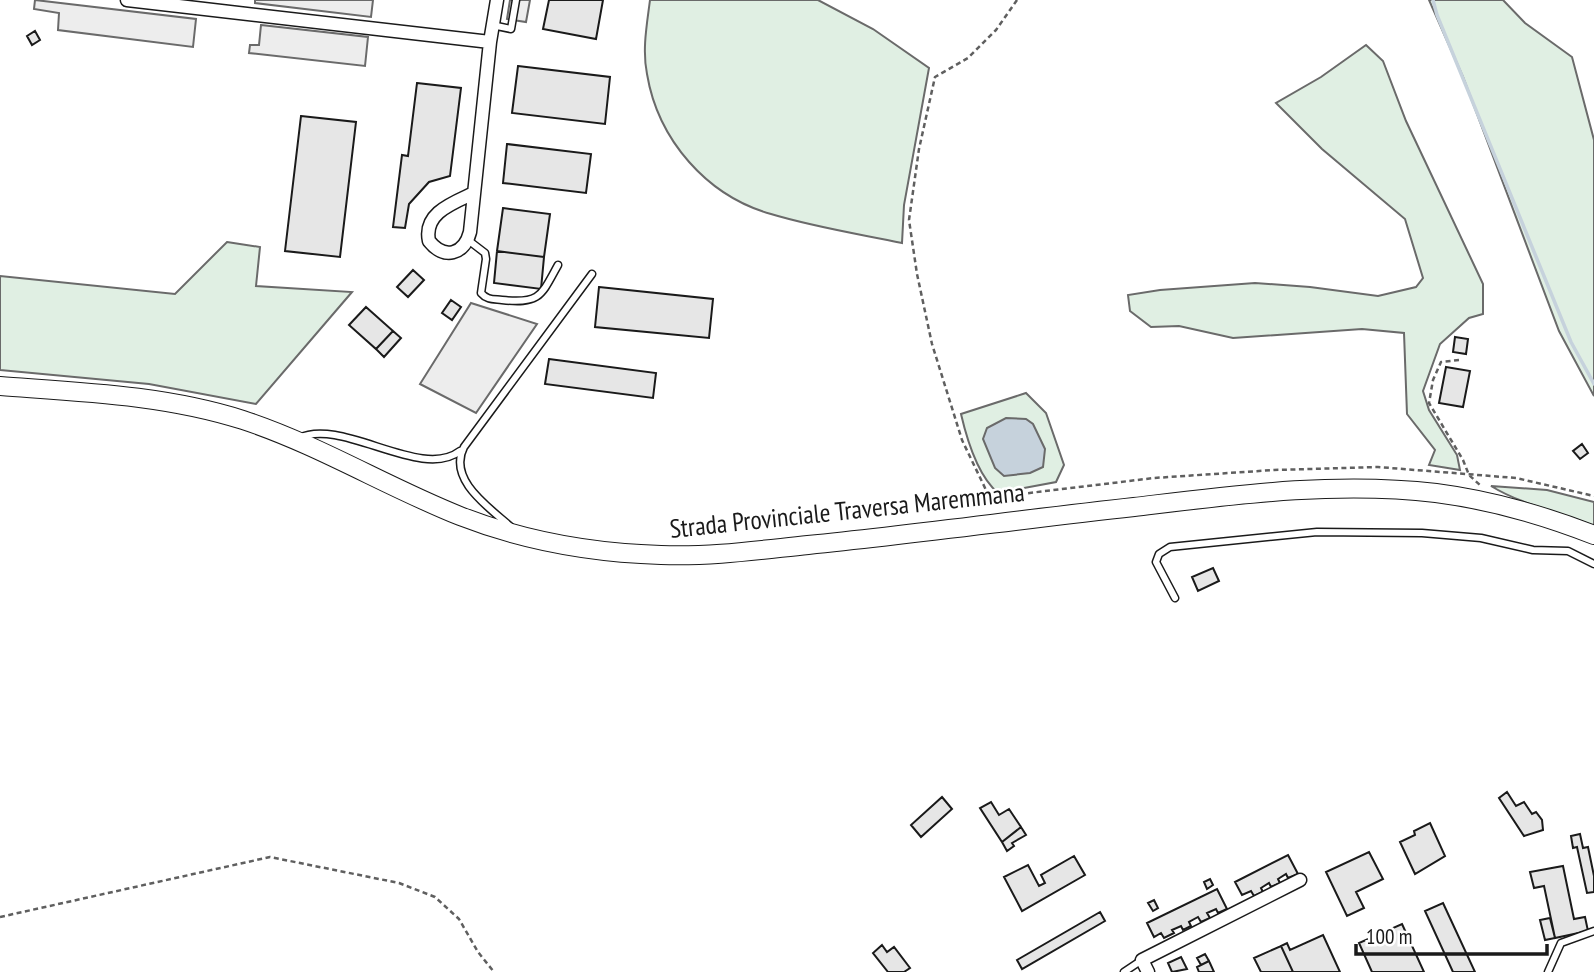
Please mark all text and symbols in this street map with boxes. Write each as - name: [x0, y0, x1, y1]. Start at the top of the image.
- street label: Strada Provinciale Traversa Maremmana: [668, 475, 1026, 545]
- scale bar: [1356, 912, 1547, 956]
- text: 100 m: [1366, 923, 1412, 950]

